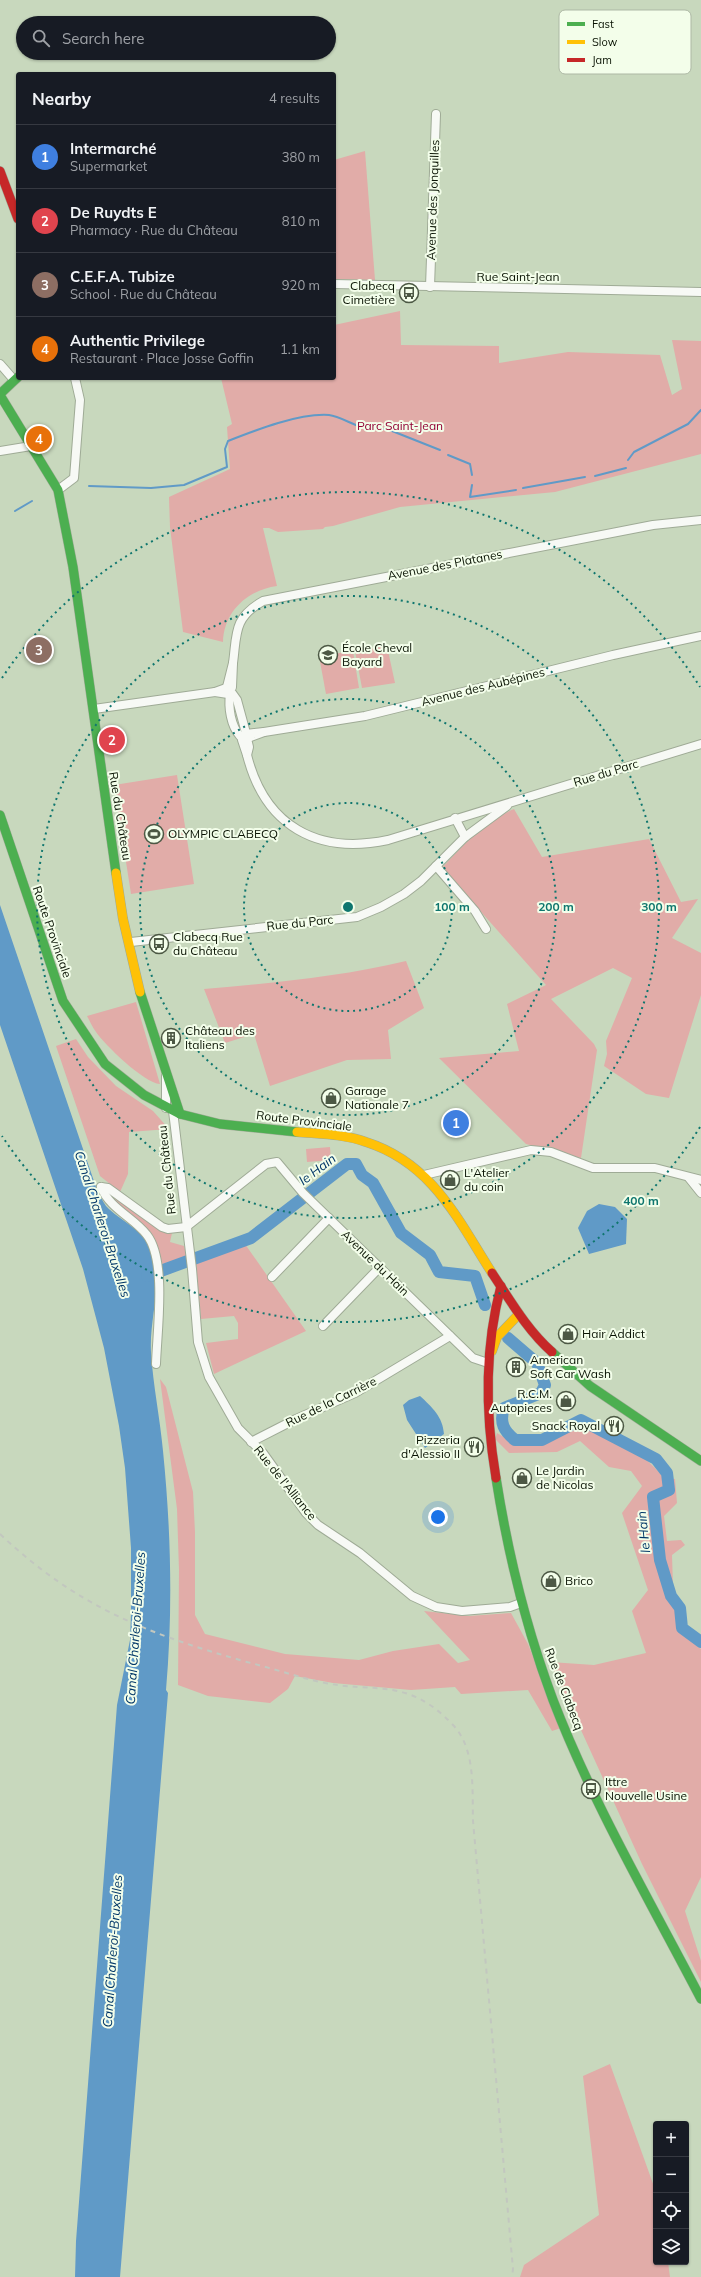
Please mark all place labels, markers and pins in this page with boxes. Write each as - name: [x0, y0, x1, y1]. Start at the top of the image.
- place label: Clabecq Cimetière: [342, 278, 395, 307]
- bus stop icon: Clabecq Cimetière: [398, 282, 420, 304]
- pin: 4: [26, 424, 52, 454]
- pin: 3: [26, 635, 52, 665]
- place label: École Cheval Bayard: [342, 640, 412, 669]
- school or university icon: École Cheval Bayard: [317, 644, 339, 666]
- pin: 2: [99, 725, 125, 755]
- sports icon: OLYMPIC CLABECQ: [143, 823, 165, 845]
- place label: OLYMPIC CLABECQ: [168, 826, 278, 841]
- centre of rings: [341, 900, 355, 914]
- place label: Clabecq Rue du Château: [173, 929, 243, 958]
- bus stop icon: Clabecq Rue du Château: [148, 933, 170, 955]
- place label: Château des Italiens: [185, 1023, 255, 1052]
- building icon: Château des Italiens: [160, 1027, 182, 1049]
- place label: Garage Nationale 7: [345, 1083, 409, 1112]
- shop icon: Garage Nationale 7: [320, 1087, 342, 1109]
- pin: 1: [443, 1108, 469, 1138]
- place label: L'Atelier du coin: [464, 1165, 510, 1194]
- shop icon: L'Atelier du coin: [439, 1169, 461, 1191]
- shop icon: Hair Addict: [557, 1323, 579, 1345]
- place label: Hair Addict: [582, 1326, 645, 1341]
- place label: American Soft Car Wash: [530, 1352, 611, 1381]
- building icon: American Soft Car Wash: [505, 1356, 527, 1378]
- place label: R.C.M. Autopieces: [490, 1386, 552, 1415]
- shop icon: R.C.M. Autopieces: [555, 1390, 577, 1412]
- restaurant icon: Snack Royal: [603, 1415, 625, 1437]
- place label: Snack Royal: [532, 1418, 600, 1433]
- place label: Pizzeria d'Alessio II: [401, 1432, 460, 1461]
- restaurant icon: Pizzeria d'Alessio II: [463, 1436, 485, 1458]
- place label: Le Jardin de Nicolas: [536, 1463, 593, 1492]
- shop icon: Le Jardin de Nicolas: [511, 1467, 533, 1489]
- shop icon: Brico: [540, 1570, 562, 1592]
- place label: Brico: [565, 1573, 593, 1588]
- place label: Ittre Nouvelle Usine: [605, 1774, 687, 1803]
- bus stop icon: Ittre Nouvelle Usine: [580, 1778, 602, 1800]

